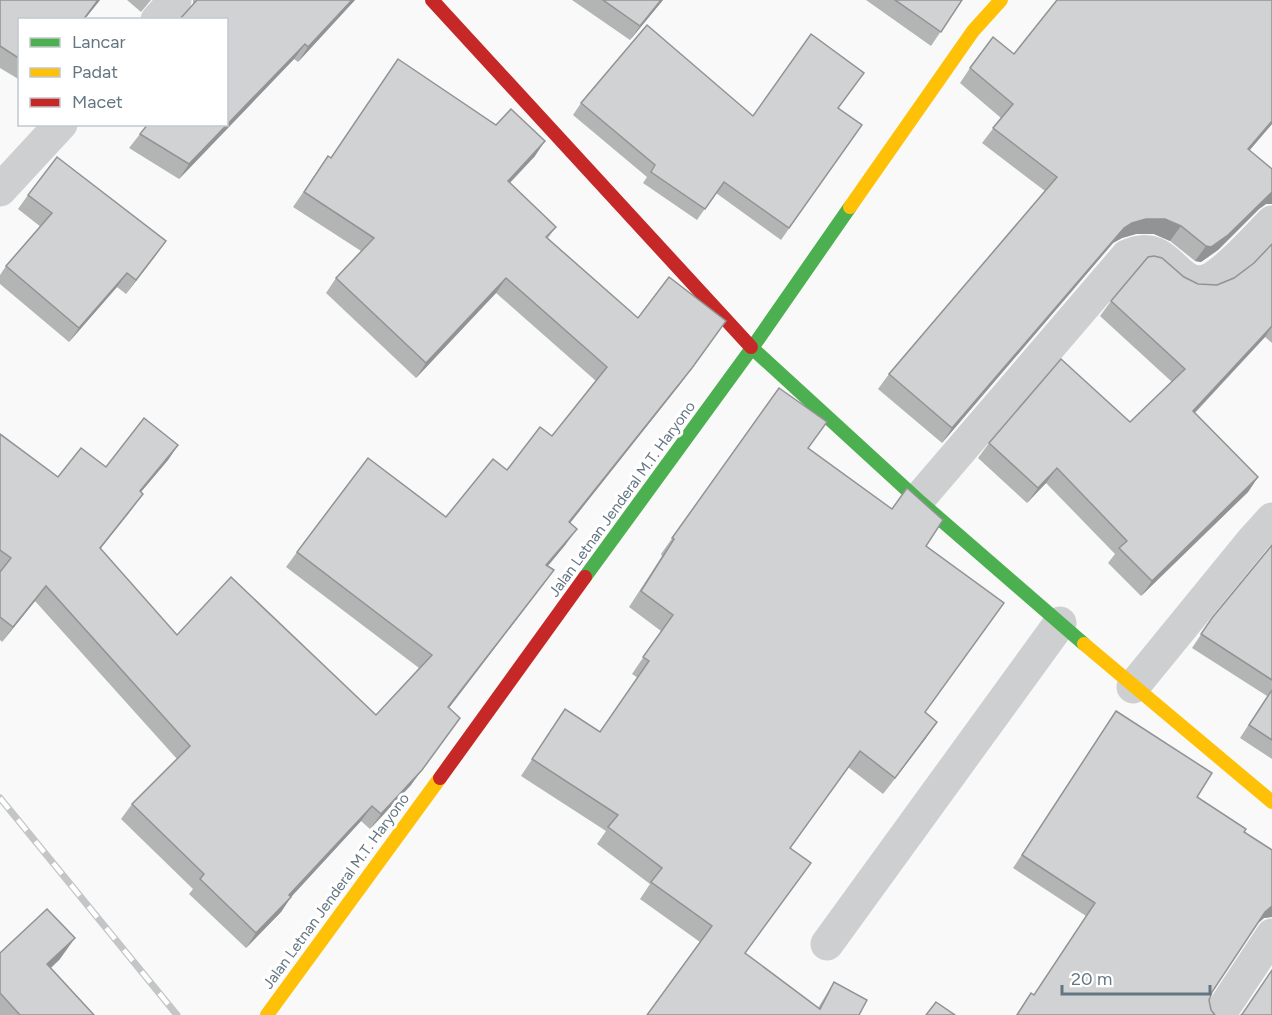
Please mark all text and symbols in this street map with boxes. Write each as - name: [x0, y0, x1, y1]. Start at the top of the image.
- legend: [18, 18, 228, 126]
- text: Lancar: [72, 31, 126, 53]
- text: Padat: [72, 61, 118, 83]
- text: Macet: [72, 91, 123, 113]
- street label: Jalan Letnan Jenderal M.T. Haryono: [545, 397, 699, 600]
- street label: Jalan Letnan Jenderal M.T. Haryono: [259, 789, 413, 992]
- scale bar: [1062, 958, 1210, 996]
- text: 20 m: [1071, 968, 1112, 990]

